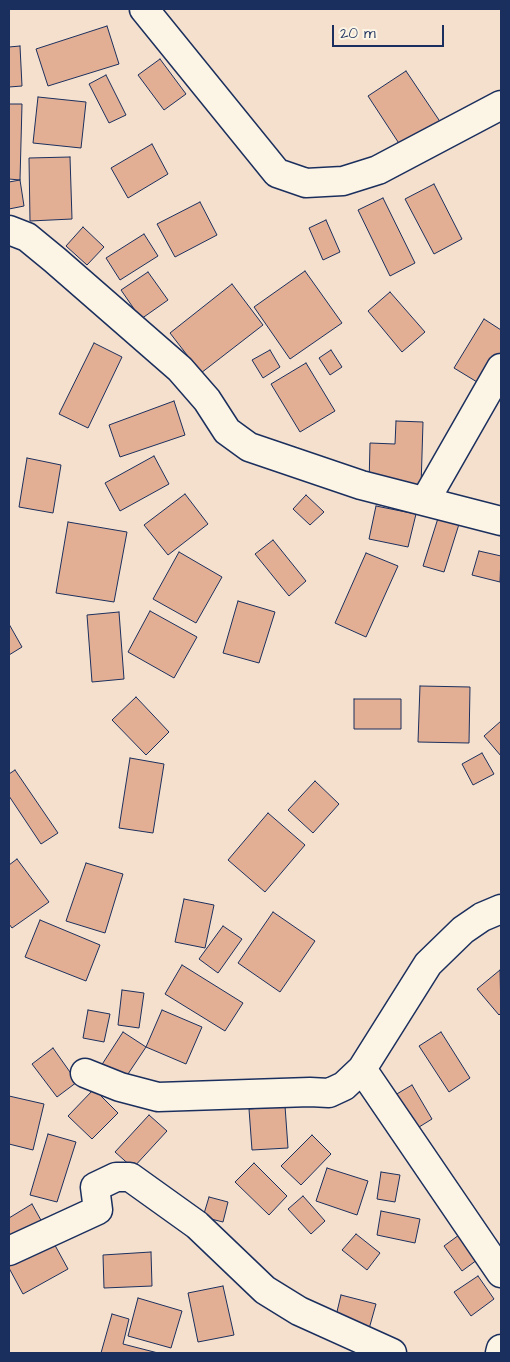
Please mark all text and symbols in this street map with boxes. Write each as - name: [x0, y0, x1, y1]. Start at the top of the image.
- scale bar: [335, 15, 448, 47]
- text: 20 m: [340, 23, 376, 44]

